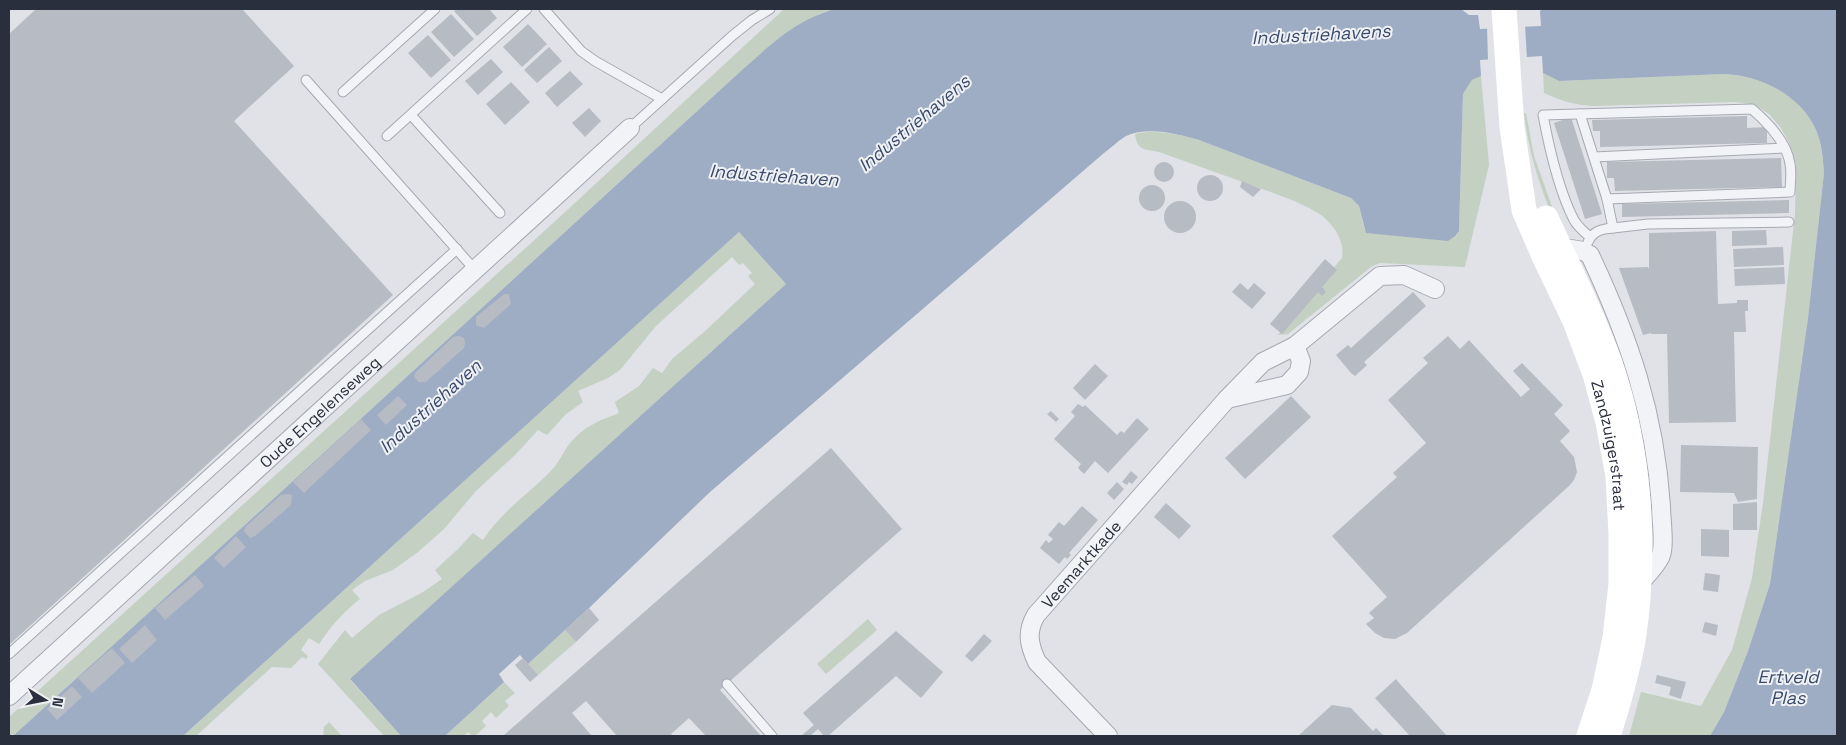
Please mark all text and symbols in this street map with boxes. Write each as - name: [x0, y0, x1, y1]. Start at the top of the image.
- water label: Industriehavens: [1251, 19, 1391, 49]
- water label: Industriehavens: [853, 69, 975, 176]
- water label: Industriehaven: [709, 159, 840, 191]
- street label: Oude Engelenseweg: [255, 351, 384, 472]
- water label: Industriehaven: [374, 354, 486, 458]
- street label: Zandzuigerstraat: [1587, 378, 1630, 511]
- street label: Veemarktkade: [1037, 516, 1126, 612]
- water label: Ertveld Plas: [1757, 665, 1821, 709]
- north arrow: [20, 675, 70, 725]
- text: N: [48, 696, 67, 708]

